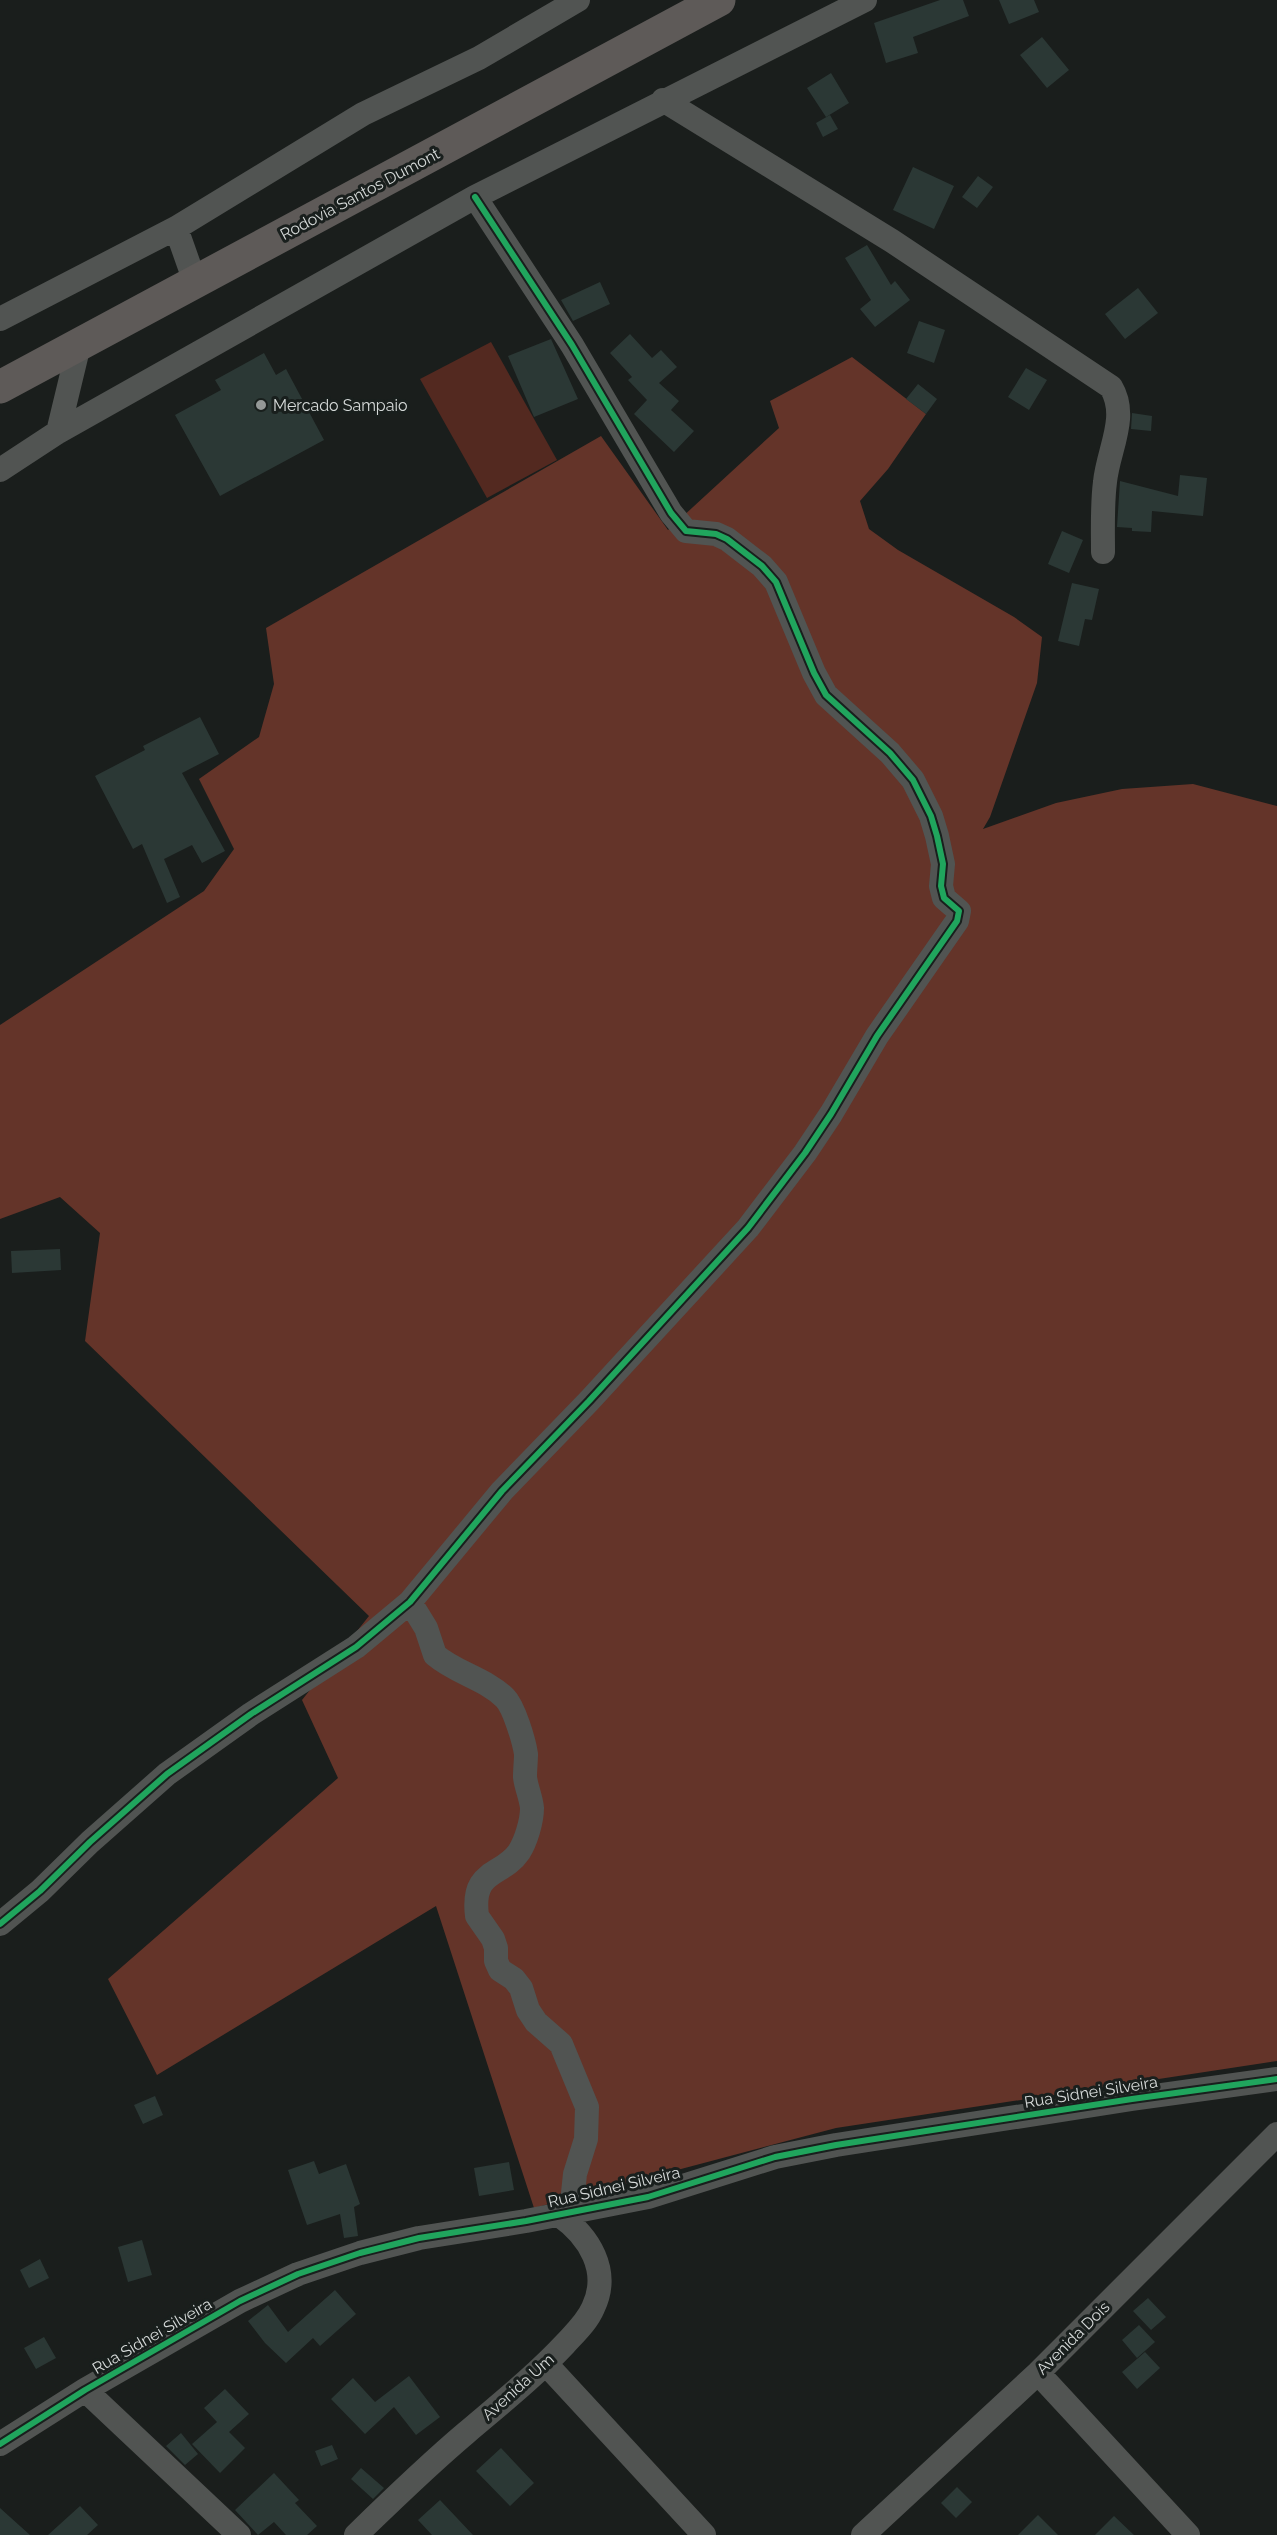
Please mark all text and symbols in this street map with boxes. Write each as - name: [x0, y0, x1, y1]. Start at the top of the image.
- street label: Rodovia Santos Dumont: [277, 144, 443, 244]
- place label: Mercado Sampaio: [273, 396, 407, 415]
- marker: Mercado Sampaio: [254, 398, 268, 412]
- street label: Rua Sidnei Silveira: [1023, 2072, 1159, 2112]
- street label: Rua Sidnei Silveira: [546, 2163, 682, 2211]
- street label: Rua Sidnei Silveira: [89, 2294, 215, 2378]
- street label: Avenida Dois: [1032, 2297, 1114, 2379]
- street label: Avenida Um: [478, 2350, 558, 2424]

